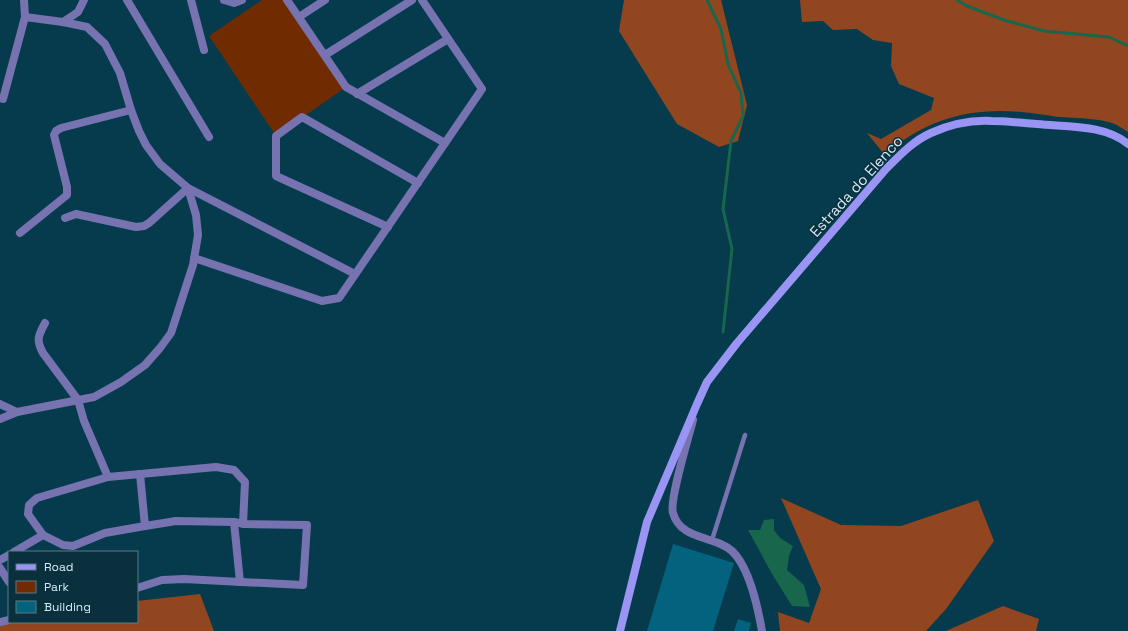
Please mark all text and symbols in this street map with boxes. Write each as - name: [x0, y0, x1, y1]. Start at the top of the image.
- street label: Estrada do Elenco: [805, 131, 907, 241]
- legend: [8, 551, 138, 623]
- text: Road: [44, 559, 73, 575]
- text: Park: [44, 579, 69, 595]
- text: Building: [44, 599, 91, 615]

